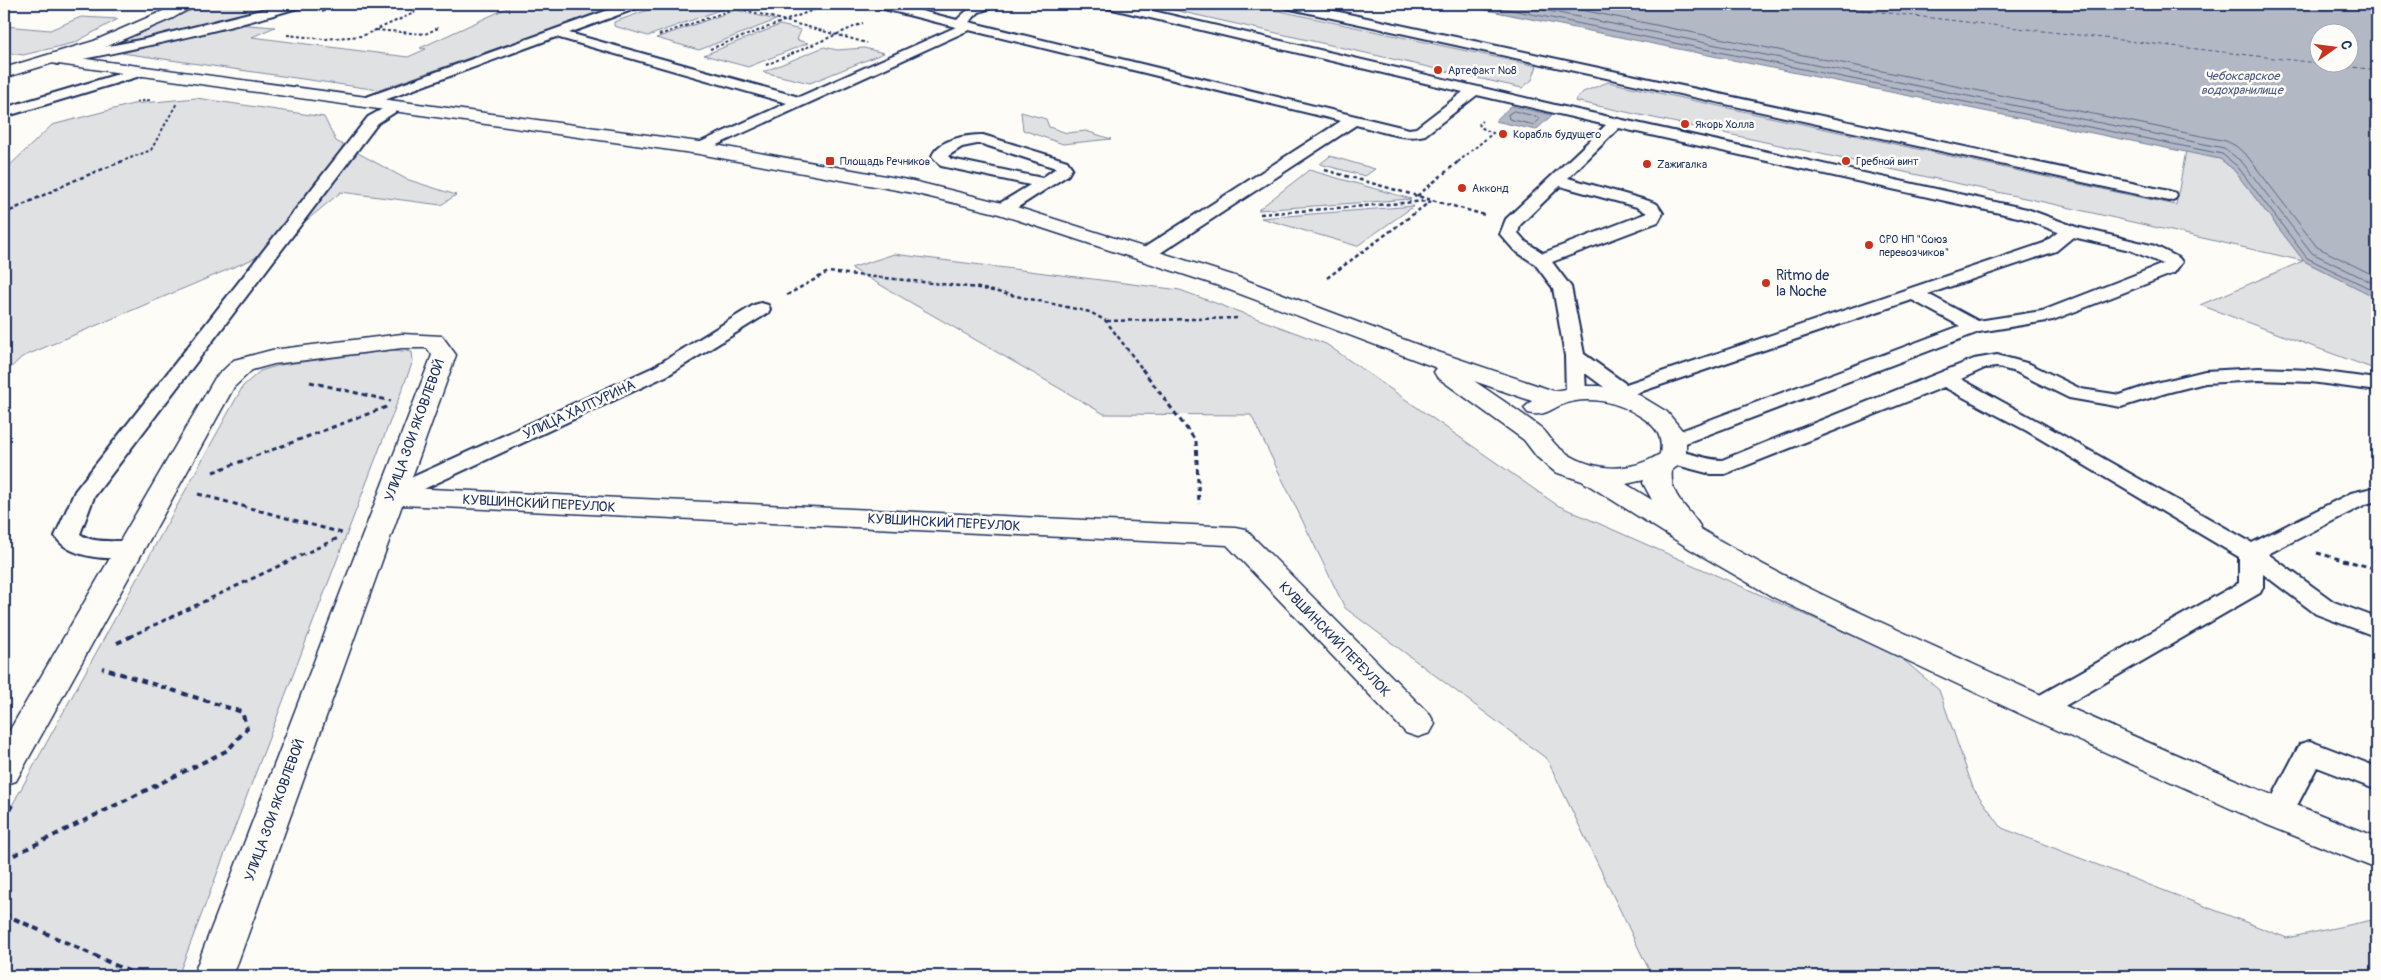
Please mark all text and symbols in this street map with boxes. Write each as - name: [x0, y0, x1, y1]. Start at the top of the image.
- north arrow: [2308, 22, 2358, 72]
- text: С: [2337, 39, 2356, 52]
- marker: Артефакт №8: [1432, 64, 1444, 76]
- place label: Артефакт №8: [1448, 64, 1517, 77]
- water label: Чебоксарское водохранилище: [2201, 69, 2284, 98]
- marker: Якорь Холла: [1679, 118, 1691, 130]
- place label: Якорь Холла: [1695, 118, 1754, 131]
- marker: Корабль будущего: [1497, 128, 1509, 140]
- place label: Корабль будущего: [1513, 128, 1601, 141]
- marker: Площадь Речников: [824, 155, 836, 167]
- place label: Площадь Речников: [840, 155, 930, 168]
- marker: Гребной винт: [1840, 155, 1852, 167]
- place label: Гребной винт: [1856, 155, 1919, 168]
- marker: Zажигалка: [1641, 158, 1653, 170]
- place label: Zажигалка: [1657, 158, 1707, 171]
- marker: Акконд: [1456, 182, 1468, 194]
- place label: Акконд: [1472, 182, 1509, 195]
- place label: СРО НП "Союз перевозчиков": [1879, 233, 1949, 259]
- marker: СРО НП "Союз перевозчиков": [1863, 239, 1875, 251]
- place label: Ritmo de la Noche: [1776, 267, 1829, 300]
- marker: Ritmo de la Noche: [1760, 277, 1772, 289]
- street label: УЛИЦА ЗОИ ЯКОВЛЕВОЙ: [381, 357, 448, 503]
- street label: УЛИЦА ХАЛТУРИНА: [520, 376, 638, 443]
- street label: КУВШИНСКИЙ ПЕРЕУЛОК: [462, 491, 616, 516]
- street label: КУВШИНСКИЙ ПЕРЕУЛОК: [867, 510, 1021, 535]
- street label: КУВШИНСКИЙ ПЕРЕУЛОК: [1275, 578, 1394, 700]
- street label: УЛИЦА ЗОИ ЯКОВЛЕВОЙ: [241, 737, 308, 883]

